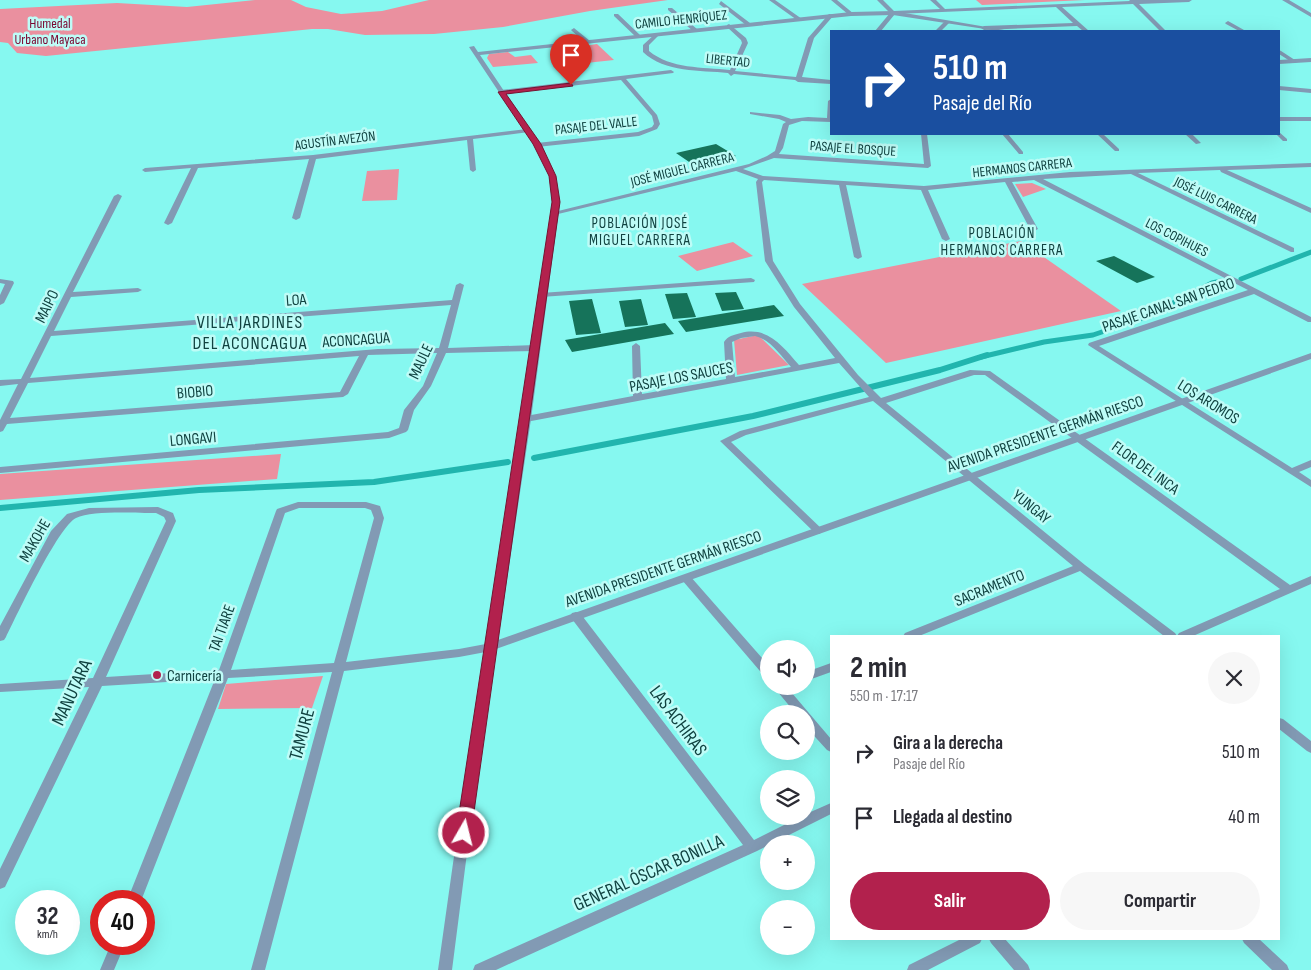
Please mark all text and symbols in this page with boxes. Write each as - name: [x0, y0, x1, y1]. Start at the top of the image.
- street label: CAMILO HENRÍQUEZ: [634, 6, 728, 33]
- park label: Humedal Urbano Mayaca: [14, 15, 86, 48]
- pin: [550, 34, 592, 85]
- icon: arrive: [557, 41, 585, 69]
- text: 510 m: [933, 47, 1007, 90]
- street label: LIBERTAD: [705, 50, 751, 71]
- icon: right: [850, 50, 915, 115]
- text: Pasaje del Río: [933, 90, 1032, 117]
- street label: PASAJE DEL VALLE: [554, 113, 638, 138]
- street label: AGUSTÍN AVEZÓN: [293, 127, 376, 154]
- street label: PASAJE EL BOSQUE: [809, 137, 897, 160]
- street label: JOSÉ MIGUEL CARRERA: [628, 148, 736, 191]
- street label: HERMANOS CARRERA: [972, 154, 1074, 181]
- street label: JOSÉ LUIS CARRERA: [1170, 173, 1261, 228]
- district label: POBLACIÓN JOSÉ MIGUEL CARRERA: [589, 214, 691, 250]
- street label: LOS COPIHUES: [1143, 214, 1211, 260]
- district label: POBLACIÓN HERMANOS CARRERA: [941, 224, 1063, 260]
- street label: PASAJE CANAL SAN PEDRO: [1100, 274, 1237, 337]
- street label: MAIPO: [31, 287, 63, 326]
- street label: LOA: [285, 290, 307, 311]
- district label: VILLA JARDINES DEL ACONCAGUA: [193, 312, 307, 354]
- street label: ACONCAGUA: [321, 329, 391, 352]
- street label: MAULE: [405, 341, 438, 382]
- street label: PASAJE LOS SAUCES: [628, 358, 735, 397]
- street label: LOS AROMOS: [1174, 376, 1243, 429]
- street label: BIOBIO: [176, 381, 214, 404]
- street label: AVENIDA PRESIDENTE GERMÁN RIESCO: [944, 392, 1146, 477]
- street label: LONGAVI: [169, 428, 217, 451]
- street label: FLOR DEL INCA: [1108, 437, 1183, 499]
- street label: YUNGAY: [1008, 486, 1054, 528]
- street label: MAKOHE: [16, 516, 55, 565]
- street label: AVENIDA PRESIDENTE GERMÁN RIESCO: [562, 527, 764, 612]
- street label: SACRAMENTO: [952, 566, 1027, 611]
- street label: TAI TIARE: [205, 602, 240, 655]
- map controls: [760, 640, 815, 955]
- button: sound: [760, 640, 815, 695]
- text: 2 min: [850, 650, 907, 686]
- button: close: [1208, 652, 1260, 704]
- street label: MANUTARA: [47, 655, 98, 729]
- place label: Carnicería: [167, 667, 222, 686]
- marker: Carnicería: [151, 669, 163, 681]
- street label: LAS ACHIRAS: [644, 681, 712, 761]
- text: 550 m · 17:17: [850, 687, 918, 706]
- button: search: [760, 705, 815, 760]
- street label: TAMURE: [285, 706, 320, 763]
- text: Gira a la derecha: [893, 732, 1003, 755]
- icon: right: [850, 739, 878, 767]
- text: 510 m: [1222, 741, 1260, 764]
- text: Pasaje del Río: [893, 755, 965, 774]
- button: layers: [760, 770, 815, 825]
- icon: arrive: [850, 804, 878, 832]
- position arrow: [437, 806, 489, 858]
- text: Llegada al destino: [893, 806, 1012, 829]
- text: 40 m: [1228, 806, 1260, 829]
- street label: GENERAL ÓSCAR BONILLA: [570, 830, 728, 917]
- button: +: [760, 835, 815, 890]
- button: Salir: [850, 872, 1050, 930]
- button: Compartir: [1060, 872, 1260, 930]
- speed limit sign: 40: [90, 890, 155, 955]
- button: −: [760, 900, 815, 955]
- text: 32: [36, 901, 59, 932]
- text: km/h: [37, 927, 58, 942]

